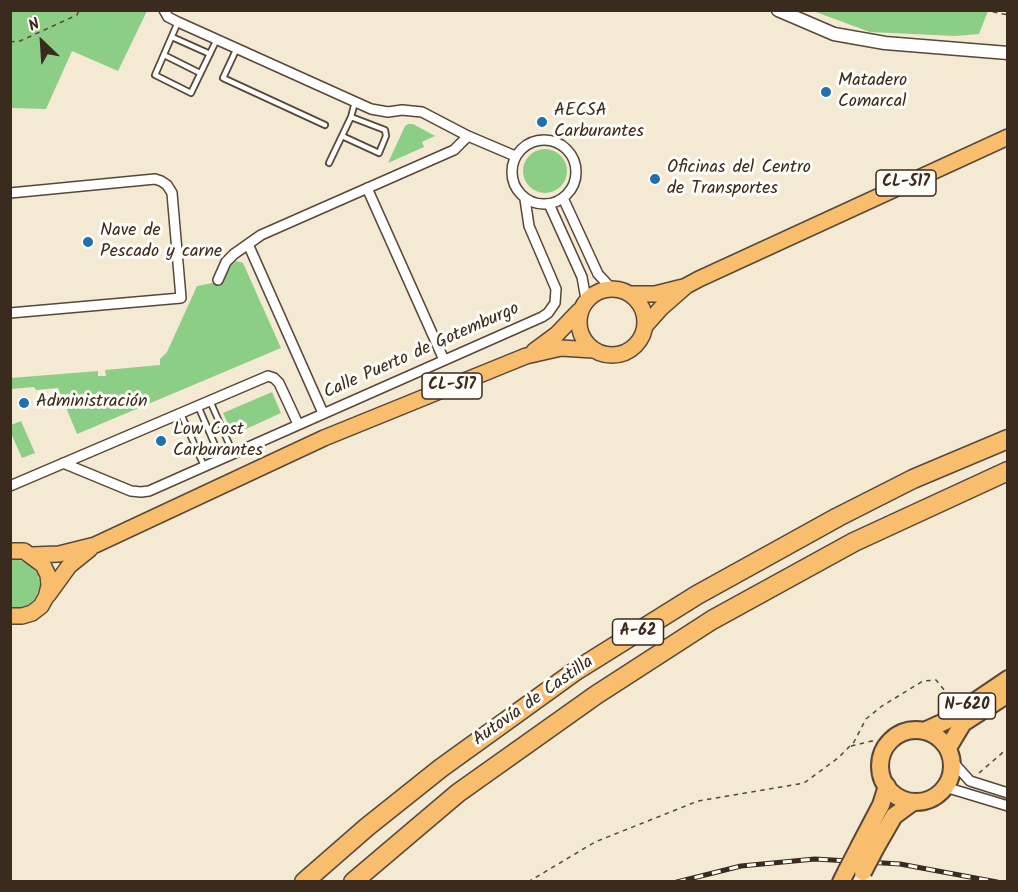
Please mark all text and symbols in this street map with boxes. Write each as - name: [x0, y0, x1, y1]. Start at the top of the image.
- north arrow: [12, 12, 72, 72]
- text: N: [24, 12, 44, 39]
- place label: Matadero Comarcal: [838, 71, 907, 113]
- marker: Matadero Comarcal: [819, 85, 833, 99]
- place label: AECSA Carburantes: [554, 101, 644, 144]
- marker: AECSA Carburantes: [535, 115, 549, 129]
- place label: Oficinas del Centro de Transportes: [667, 158, 811, 201]
- road number: CL-517: [876, 170, 936, 196]
- marker: Oficinas del Centro de Transportes: [648, 172, 662, 186]
- place label: Nave de Pescado y carne: [100, 221, 222, 264]
- marker: Nave de Pescado y carne: [81, 235, 95, 249]
- street label: Calle Puerto de Gotemburgo: [321, 299, 523, 405]
- road number: CL-517: [422, 373, 482, 399]
- place label: Administración: [36, 392, 147, 414]
- marker: Administración: [17, 396, 31, 410]
- place label: Low Cost Carburantes: [173, 420, 263, 462]
- marker: Low Cost Carburantes: [154, 434, 168, 448]
- road number: A-62: [612, 619, 664, 645]
- street label: Autovía de Castilla: [470, 652, 598, 752]
- road number: N-620: [938, 693, 996, 719]

